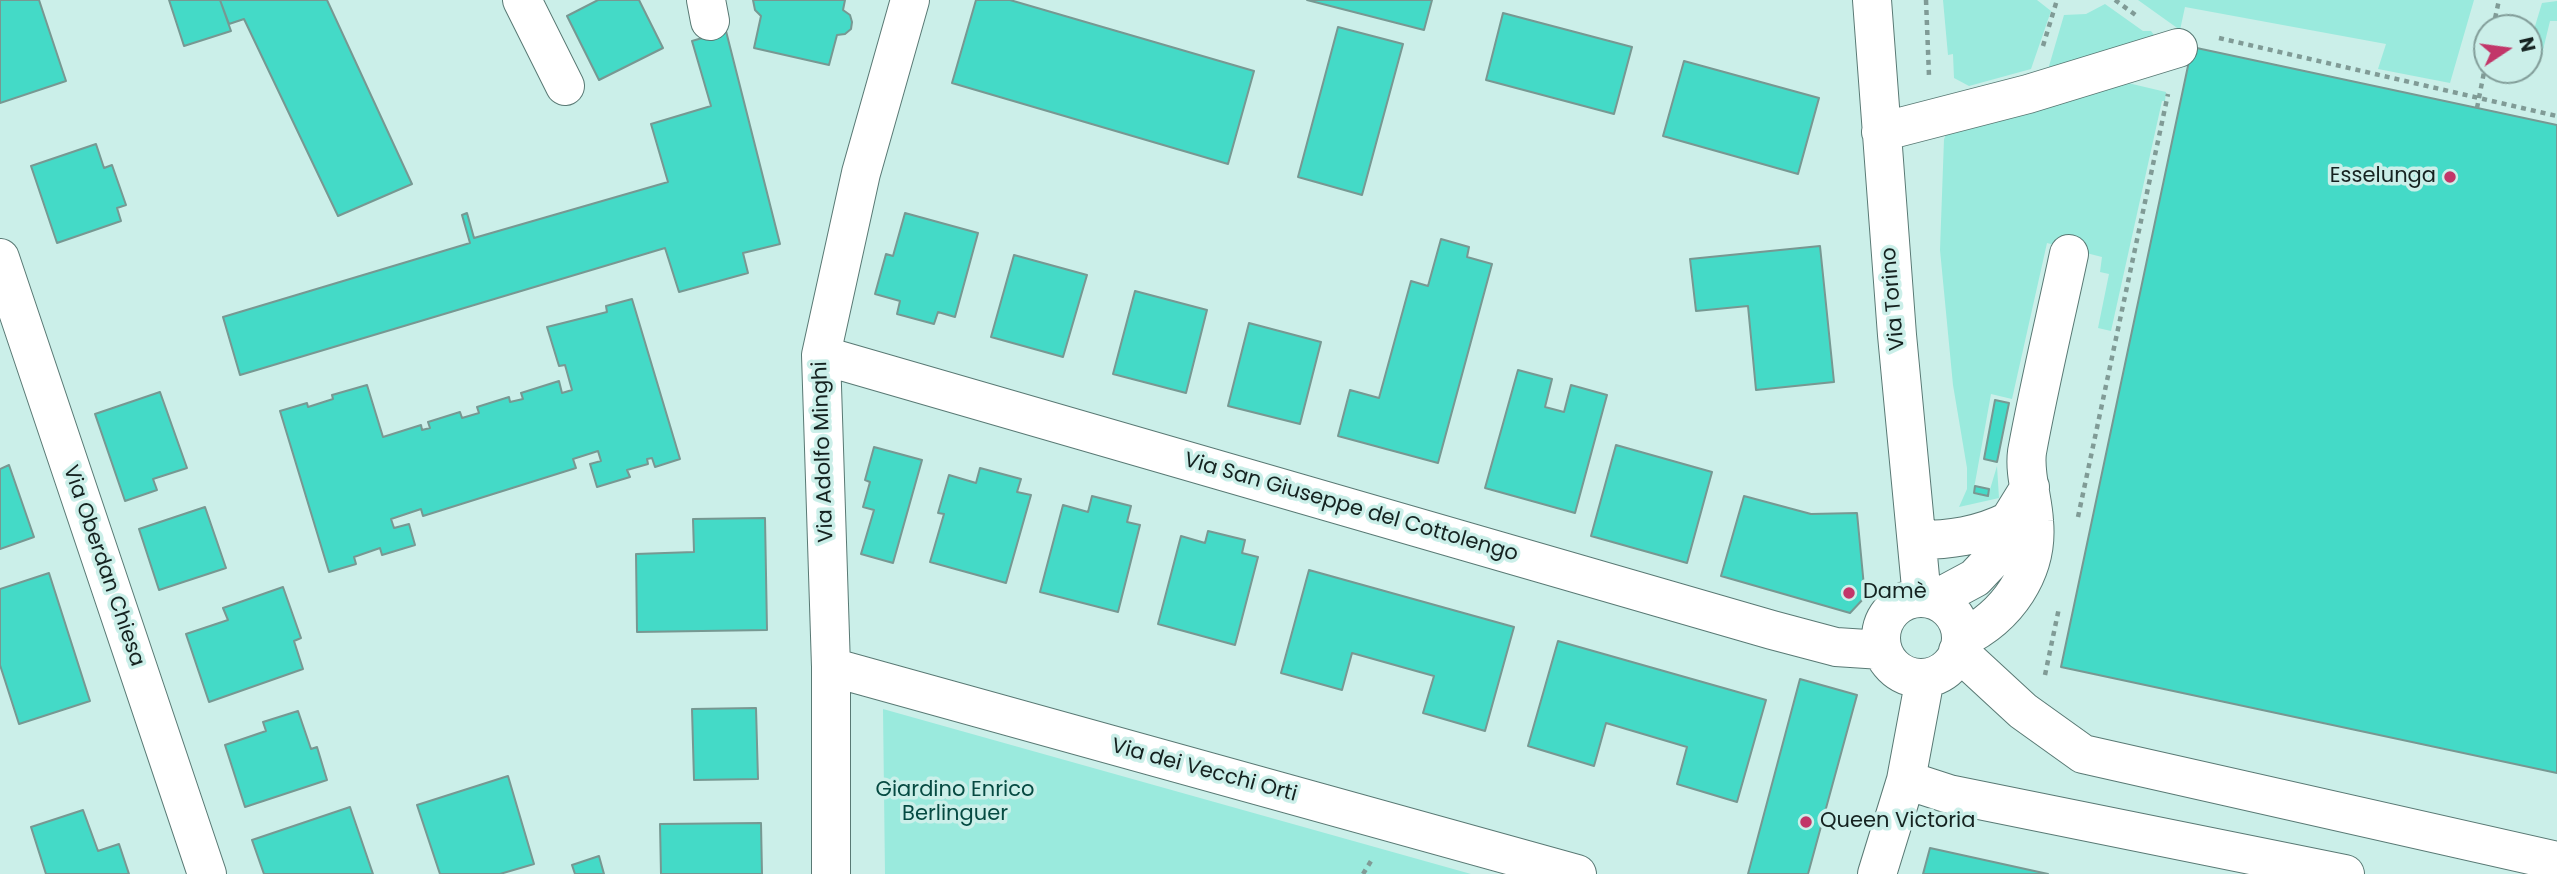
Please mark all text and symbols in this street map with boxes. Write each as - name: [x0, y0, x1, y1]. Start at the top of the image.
- north arrow: [2473, 14, 2543, 84]
- text: N: [2512, 35, 2542, 55]
- place label: Esselunga: [2330, 164, 2436, 190]
- marker: Esselunga: [2442, 169, 2458, 185]
- street label: Via Torino: [1877, 246, 1911, 352]
- street label: Via Adolfo Minghi: [808, 361, 840, 543]
- street label: Via San Giuseppe del Cottolengo: [1181, 448, 1521, 568]
- street label: Via Oberdan Chiesa: [57, 462, 149, 670]
- place label: Damè: [1863, 580, 1927, 606]
- marker: Damè: [1841, 585, 1857, 601]
- street label: Via dei Vecchi Orti: [1108, 734, 1300, 808]
- park label: Giardino Enrico Berlinguer: [876, 778, 1034, 828]
- place label: Queen Victoria: [1820, 809, 1975, 835]
- marker: Queen Victoria: [1798, 814, 1814, 830]

